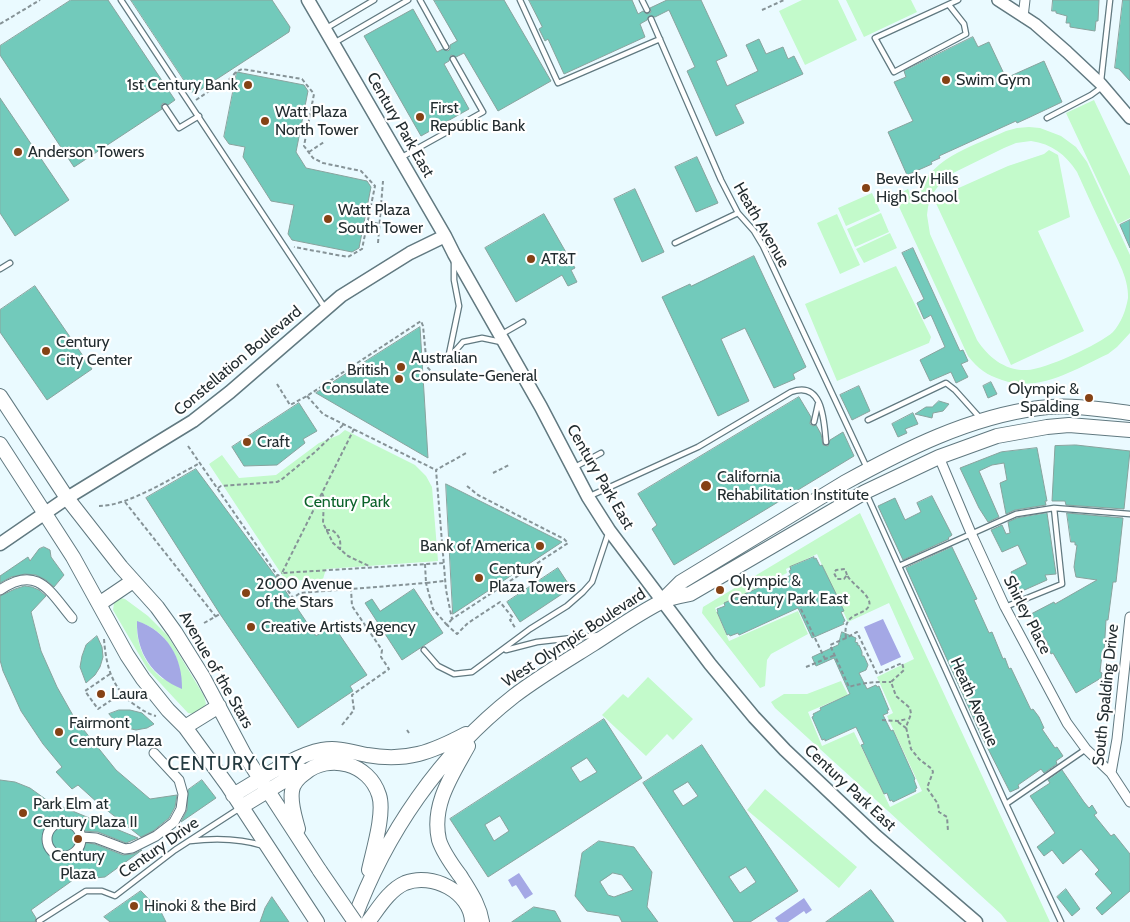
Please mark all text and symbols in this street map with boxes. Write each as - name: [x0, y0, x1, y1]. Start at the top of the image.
- street label: Century Park East: [362, 69, 438, 181]
- place label: Swim Gym: [956, 70, 1030, 90]
- marker: Swim Gym: [940, 74, 952, 86]
- place label: 1st Century Bank: [127, 75, 238, 95]
- marker: 1st Century Bank: [242, 79, 254, 91]
- place label: First Republic Bank: [430, 98, 525, 136]
- place label: Watt Plaza North Tower: [275, 102, 358, 140]
- marker: First Republic Bank: [414, 111, 426, 123]
- marker: Watt Plaza North Tower: [259, 115, 271, 127]
- place label: Anderson Towers: [28, 142, 144, 162]
- marker: Anderson Towers: [12, 146, 24, 158]
- place label: Beverly Hills High School: [876, 169, 959, 207]
- street label: Heath Avenue: [729, 179, 793, 271]
- marker: Beverly Hills High School: [860, 182, 872, 194]
- place label: Watt Plaza South Tower: [338, 200, 423, 238]
- marker: Watt Plaza South Tower: [322, 213, 334, 225]
- place label: AT&T: [541, 249, 576, 269]
- marker: AT&T: [525, 253, 537, 265]
- street label: Constellation Boulevard: [170, 302, 306, 420]
- place label: Century City Center: [56, 332, 132, 370]
- marker: Century City Center: [40, 345, 52, 357]
- place label: Australian Consulate-General: [411, 348, 537, 386]
- place label: British Consulate: [322, 360, 389, 398]
- marker: Australian Consulate-General: [395, 361, 407, 373]
- marker: British Consulate: [393, 373, 405, 385]
- place label: Olympic & Spalding: [1008, 379, 1079, 417]
- marker: Olympic & Spalding: [1083, 392, 1095, 404]
- street label: Century Park East: [562, 421, 638, 533]
- place label: Craft: [257, 432, 290, 452]
- marker: Craft: [241, 436, 253, 448]
- place label: California Rehabilitation Institute: [717, 467, 869, 505]
- marker: California Rehabilitation Institute: [699, 479, 713, 493]
- park label: Century Park: [304, 492, 390, 512]
- place label: Bank of America: [420, 536, 530, 556]
- marker: Bank of America: [534, 540, 546, 552]
- place label: Century Plaza Towers: [489, 559, 576, 597]
- place label: Olympic & Century Park East: [730, 571, 848, 609]
- marker: Century Plaza Towers: [473, 572, 485, 584]
- street label: Shirley Place: [999, 572, 1055, 658]
- place label: 2000 Avenue of the Stars: [256, 574, 352, 612]
- street label: West Olympic Boulevard: [499, 584, 649, 692]
- marker: Olympic & Century Park East: [714, 584, 726, 596]
- marker: 2000 Avenue of the Stars: [240, 587, 252, 599]
- street label: Avenue of the Stars: [175, 608, 257, 732]
- place label: Creative Artists Agency: [261, 617, 416, 637]
- marker: Creative Artists Agency: [245, 621, 257, 633]
- street label: South Spalding Drive: [1089, 623, 1123, 767]
- street label: Heath Avenue: [946, 655, 1002, 749]
- place label: Laura: [111, 684, 148, 704]
- marker: Laura: [95, 688, 107, 700]
- place label: Fairmont Century Plaza: [69, 713, 162, 751]
- marker: Fairmont Century Plaza: [53, 726, 65, 738]
- street label: Century Park East: [800, 741, 900, 835]
- district label: CENTURY CITY: [166, 753, 304, 775]
- place label: Park Elm at Century Plaza II: [33, 794, 138, 832]
- marker: Park Elm at Century Plaza II: [17, 807, 29, 819]
- street label: Century Drive: [115, 813, 203, 883]
- marker: Century Plaza: [72, 833, 84, 845]
- place label: Century Plaza: [51, 846, 105, 884]
- place label: Hinoki & the Bird: [144, 896, 256, 916]
- marker: Hinoki & the Bird: [128, 900, 140, 912]

